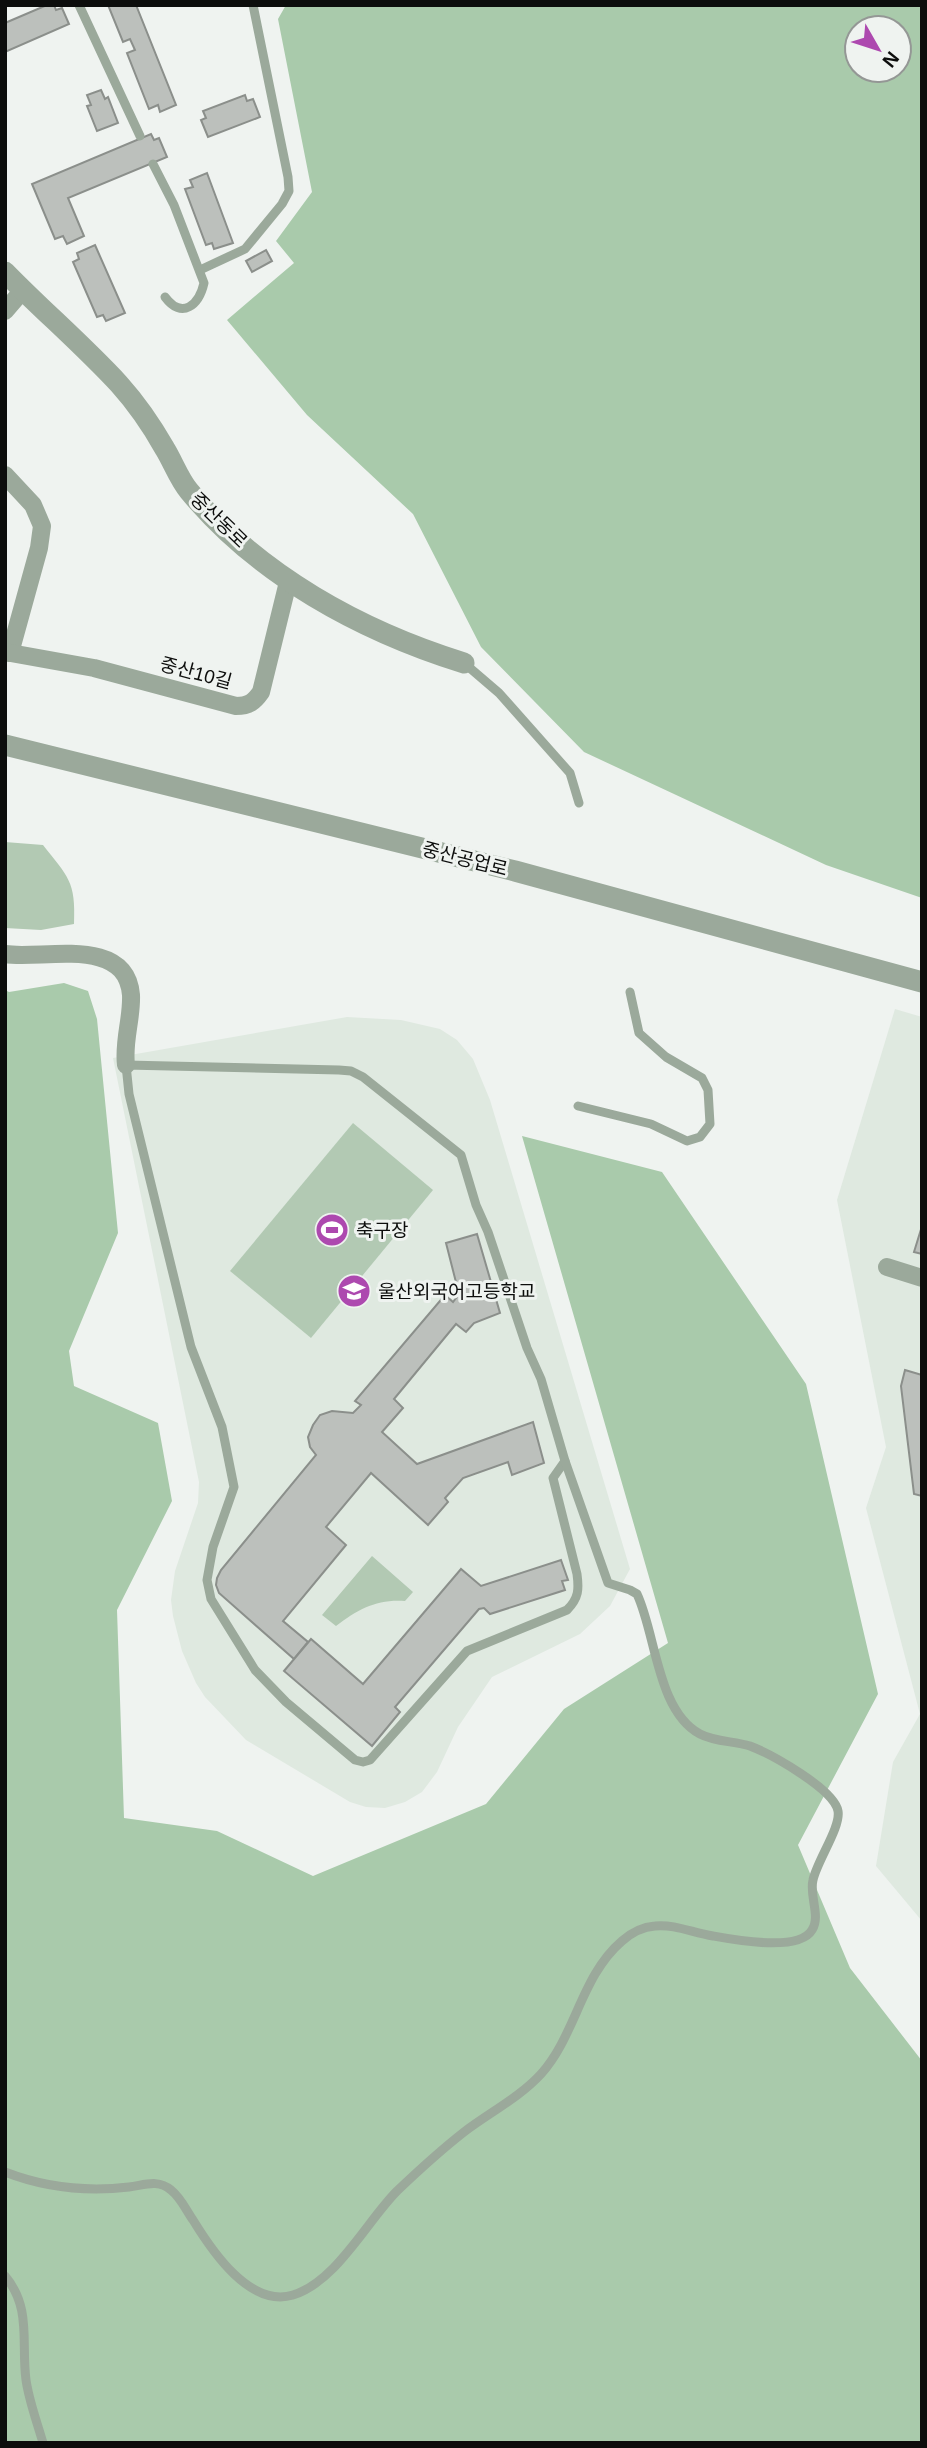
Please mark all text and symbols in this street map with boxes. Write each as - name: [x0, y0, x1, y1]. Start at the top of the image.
- north arrow: [843, 14, 913, 84]
- text: N: [878, 47, 903, 71]
- street label: 중산동로: [187, 488, 251, 552]
- street label: 중산10길: [158, 653, 234, 693]
- street label: 중산공업로: [420, 838, 510, 880]
- sports icon: 축구장: [313, 1211, 351, 1249]
- place label: 축구장: [356, 1220, 408, 1241]
- school or university icon: 울산외국어고등학교: [335, 1272, 373, 1310]
- place label: 울산외국어고등학교: [378, 1281, 535, 1302]

